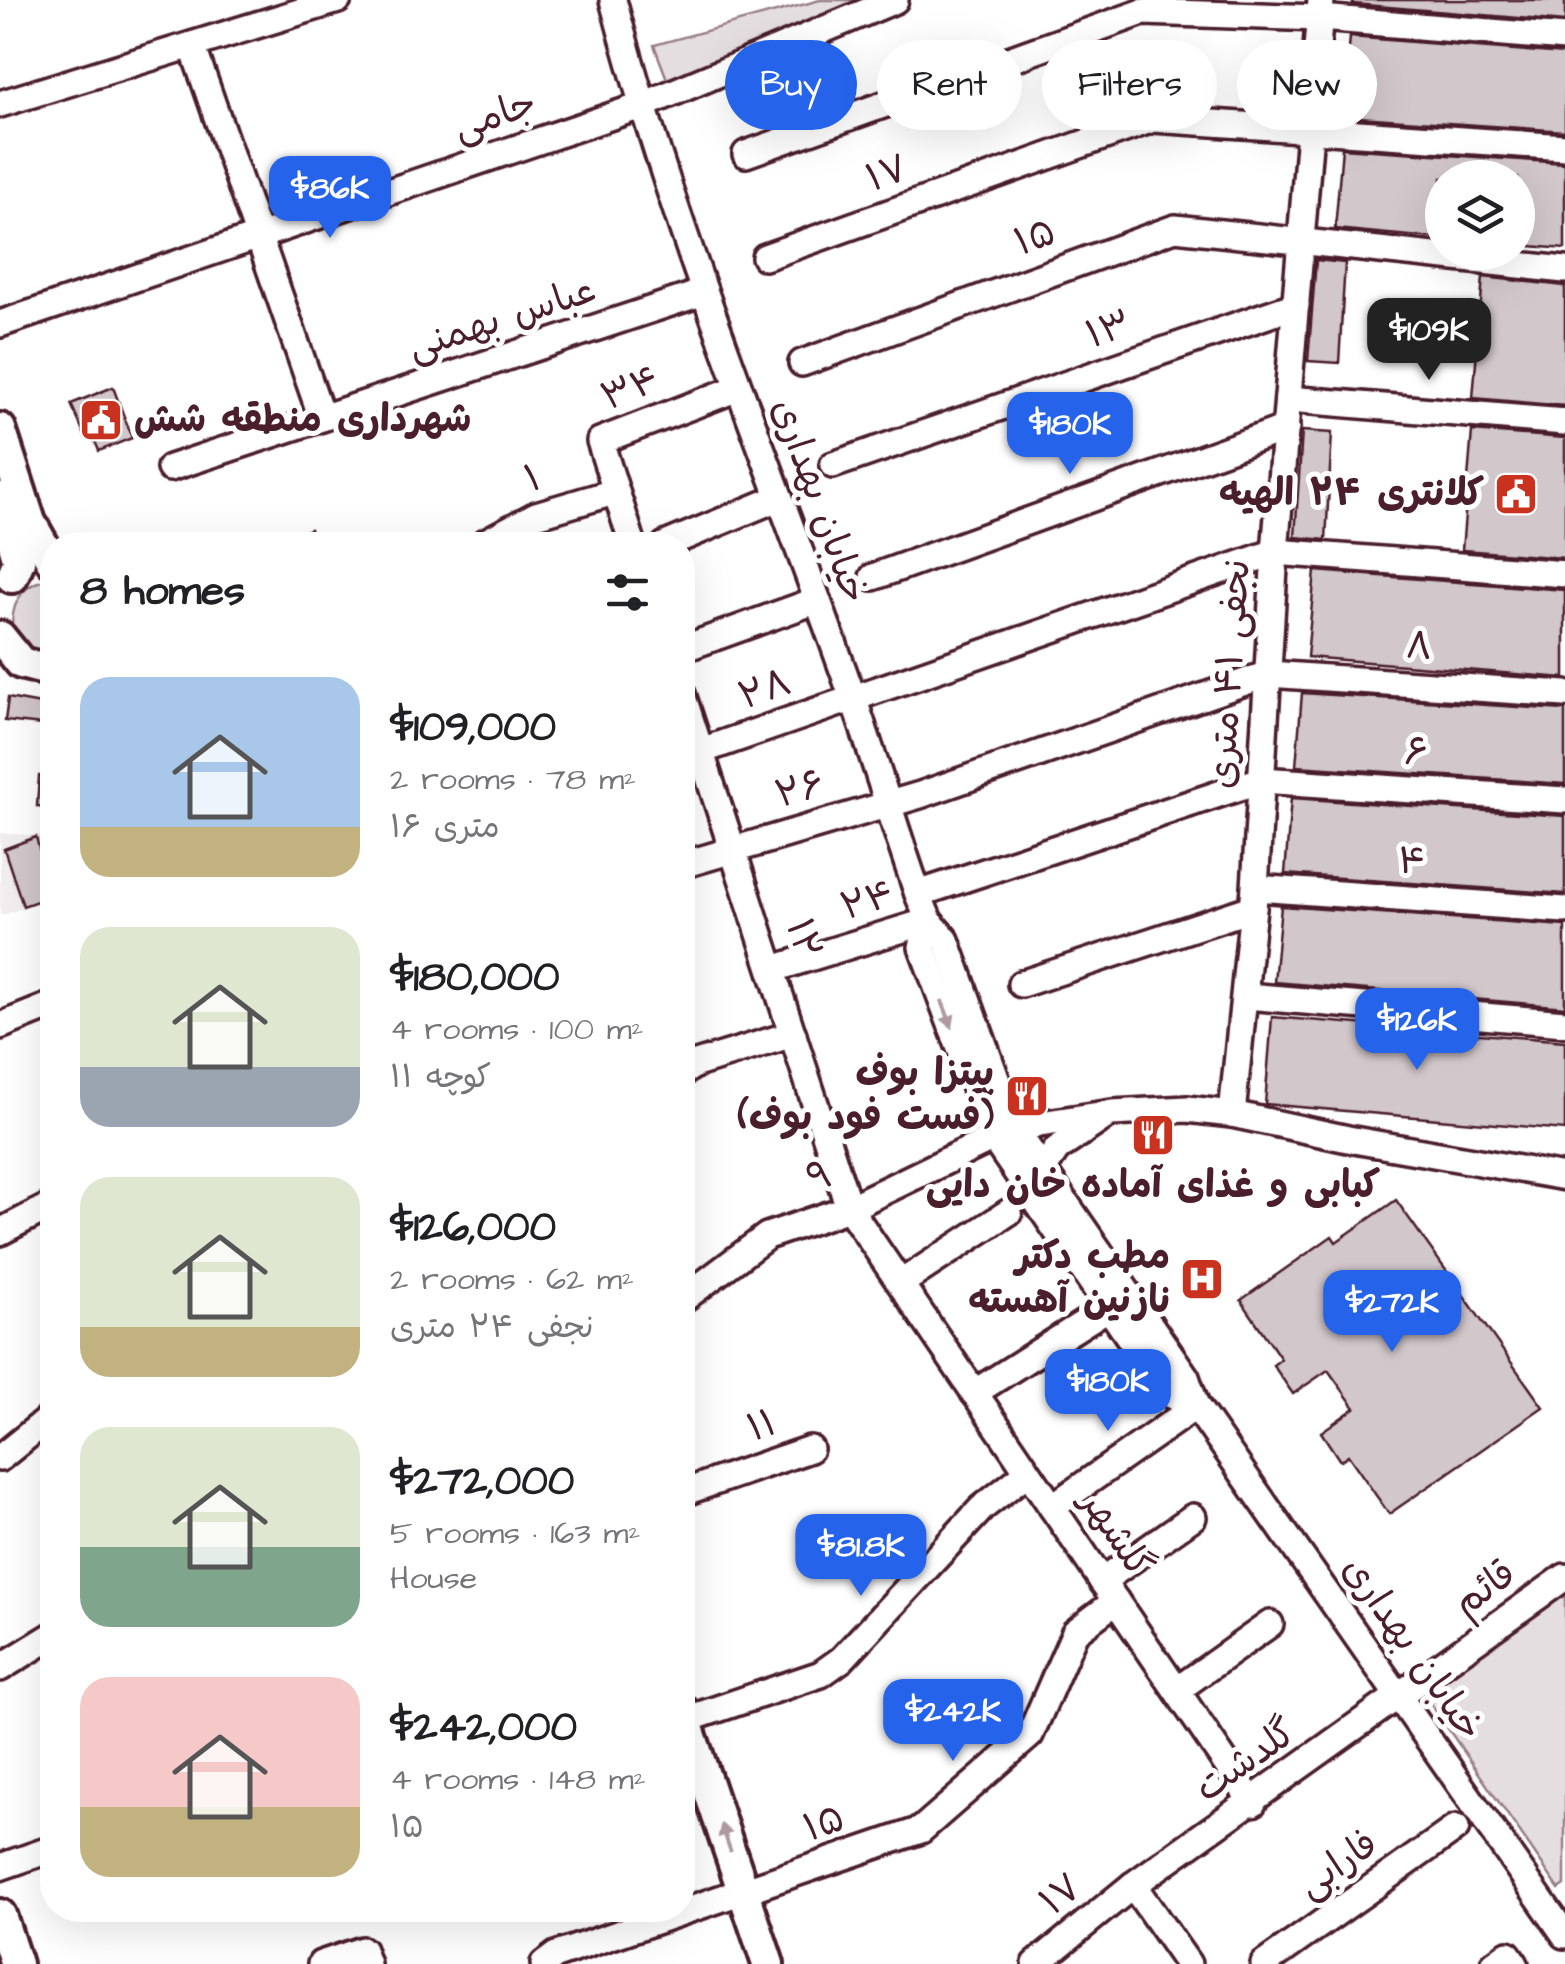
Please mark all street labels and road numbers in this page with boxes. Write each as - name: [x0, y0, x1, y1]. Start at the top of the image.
- street label: جامی: [446, 78, 544, 154]
- street label: ۱۷: [859, 143, 915, 205]
- street label: ۱۵: [1007, 207, 1063, 269]
- street label: عباس بهمنی: [401, 264, 603, 374]
- street label: ۱۳: [1079, 298, 1139, 362]
- street label: ۳۴: [594, 354, 668, 424]
- street label: خیابان بهداری: [758, 392, 880, 610]
- street label: ۱: [518, 452, 548, 506]
- street label: نجفی ۴۱ متری: [1196, 558, 1264, 790]
- street label: ۸: [1404, 620, 1434, 674]
- street label: ۲۸: [732, 657, 798, 723]
- street label: ۶: [1403, 726, 1429, 780]
- street label: ۲۶: [769, 758, 831, 822]
- street label: ۴: [1396, 835, 1428, 889]
- street label: ۲۴: [834, 868, 902, 934]
- street label: ۱۲: [772, 912, 834, 966]
- street label: ۹: [800, 1148, 840, 1206]
- street label: ۱۱: [740, 1397, 784, 1455]
- street label: گلشهر: [1066, 1477, 1165, 1589]
- street label: خیابان بهداری: [1329, 1546, 1495, 1752]
- street label: قائم: [1443, 1549, 1528, 1630]
- street label: گلدشت: [1185, 1707, 1307, 1815]
- street label: ۱۵: [797, 1793, 851, 1855]
- street label: فارابی: [1287, 1819, 1389, 1911]
- street label: ۱۷: [1029, 1862, 1093, 1928]

